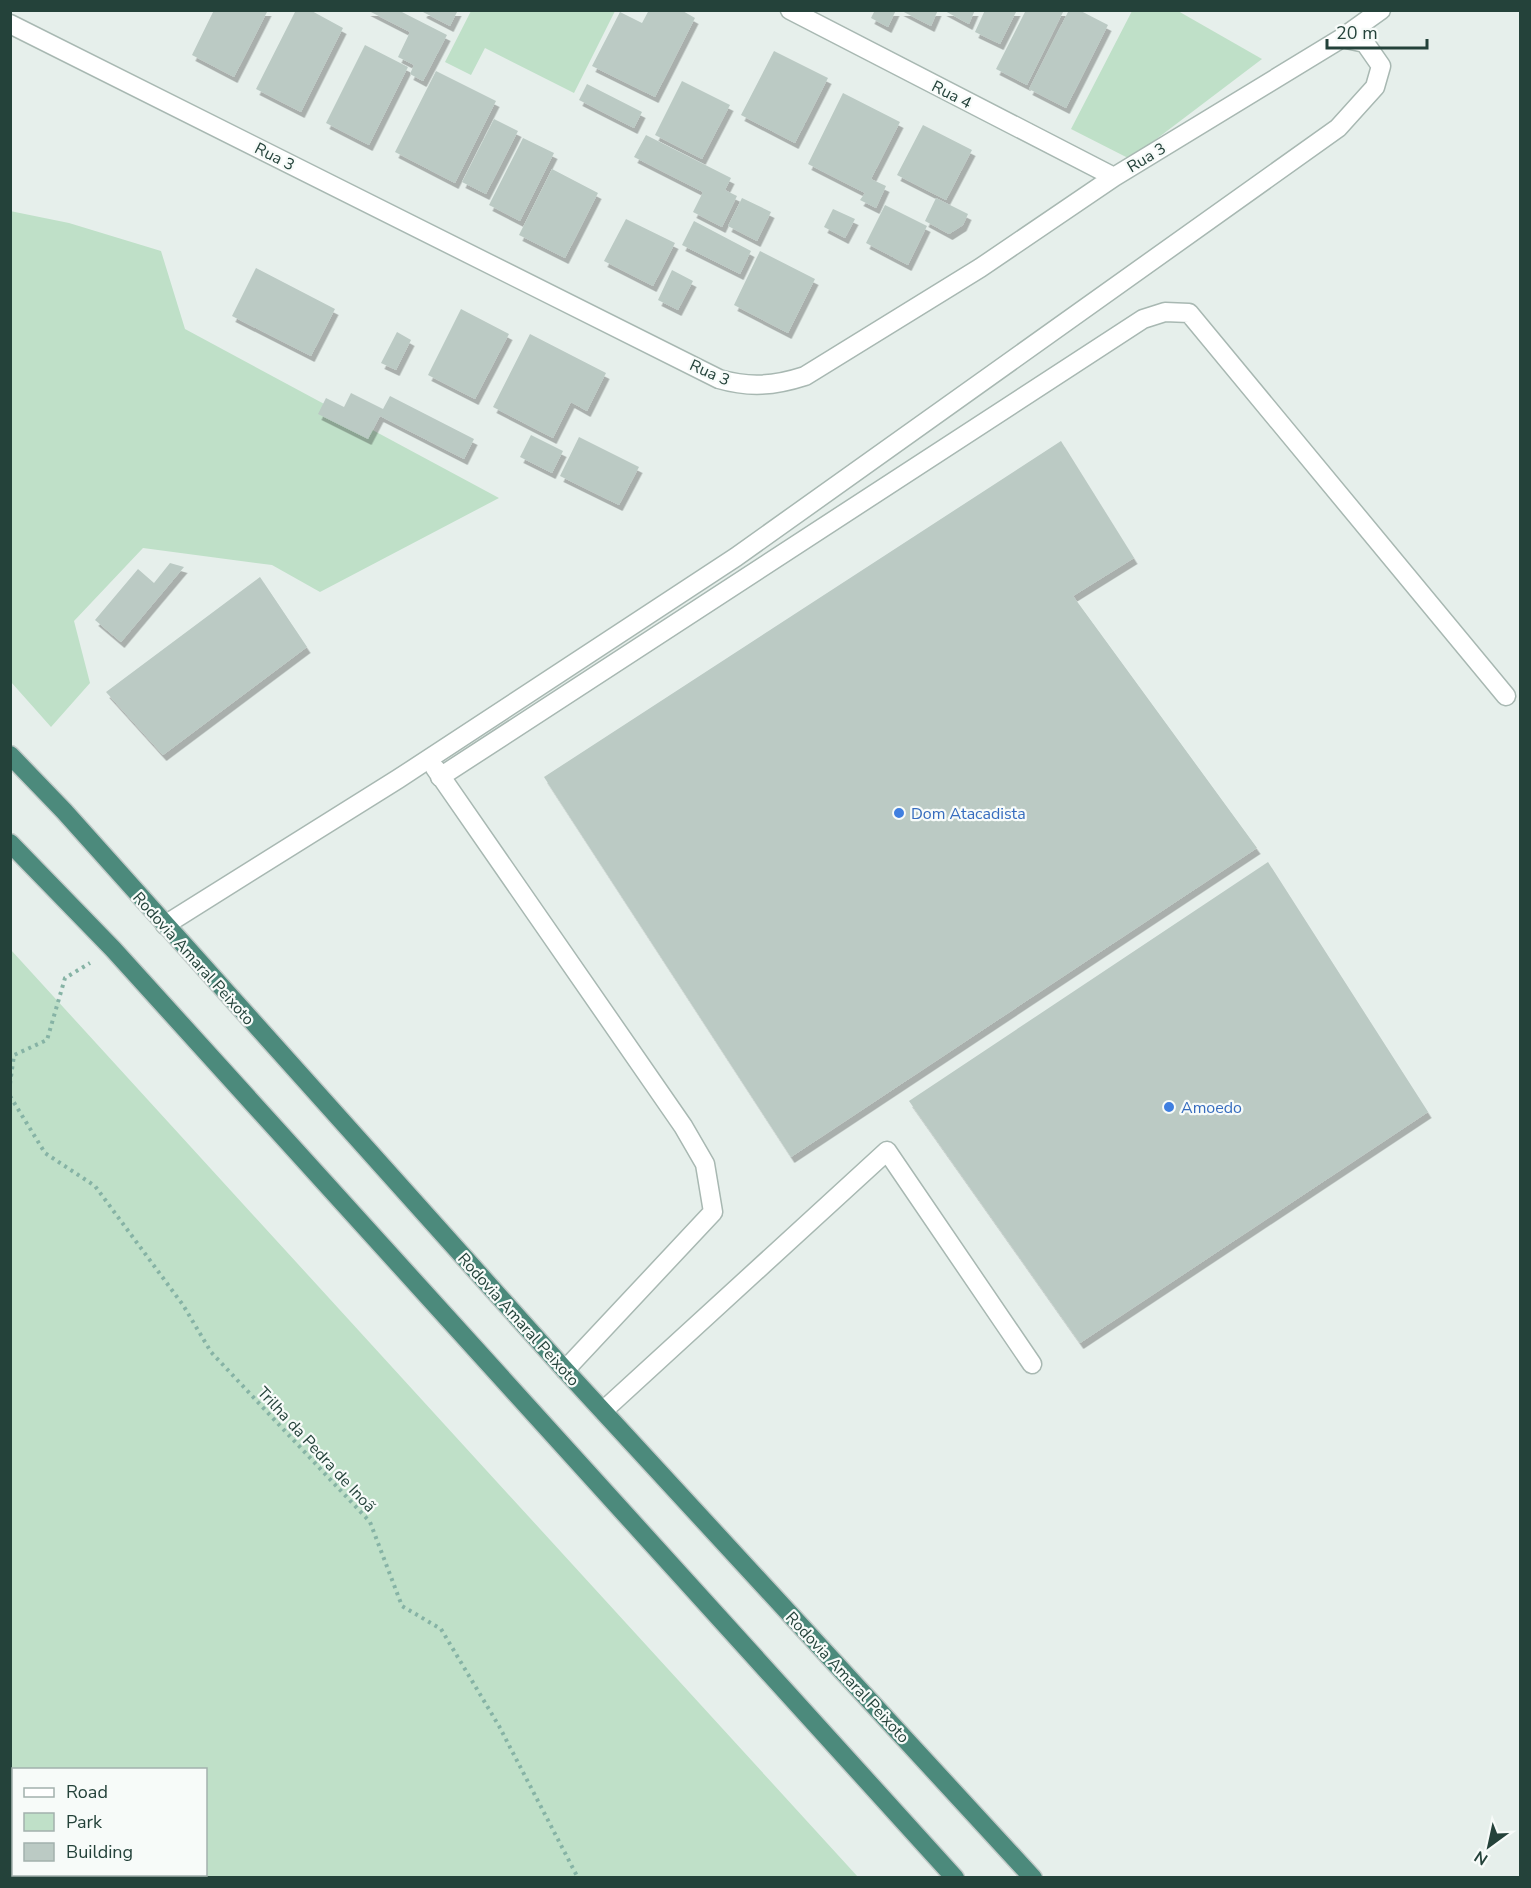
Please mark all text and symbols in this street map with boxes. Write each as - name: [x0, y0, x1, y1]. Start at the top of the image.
- scale bar: [1327, 12, 1428, 50]
- text: 20 m: [1336, 21, 1378, 45]
- street label: Rua 4: [928, 76, 976, 114]
- street label: Rua 3: [251, 138, 298, 176]
- street label: Rua 3: [1123, 138, 1170, 178]
- street label: Rua 3: [686, 354, 733, 391]
- place label: Dom Atacadista: [911, 803, 1026, 825]
- marker: Dom Atacadista: [892, 806, 906, 820]
- street label: Rodovia Amaral Peixoto: [127, 887, 259, 1030]
- place label: Amoedo: [1181, 1097, 1242, 1119]
- marker: Amoedo: [1162, 1100, 1176, 1114]
- street label: Rodovia Amaral Peixoto: [452, 1248, 584, 1391]
- street label: Trilha da Pedra de Inoã: [252, 1382, 380, 1517]
- street label: Rodovia Amaral Peixoto: [780, 1607, 914, 1748]
- legend: [12, 1768, 207, 1876]
- text: Road: [66, 1780, 108, 1804]
- text: Park: [66, 1810, 103, 1834]
- north arrow: [1459, 1816, 1519, 1876]
- text: Building: [66, 1840, 133, 1864]
- text: N: [1470, 1845, 1492, 1870]

